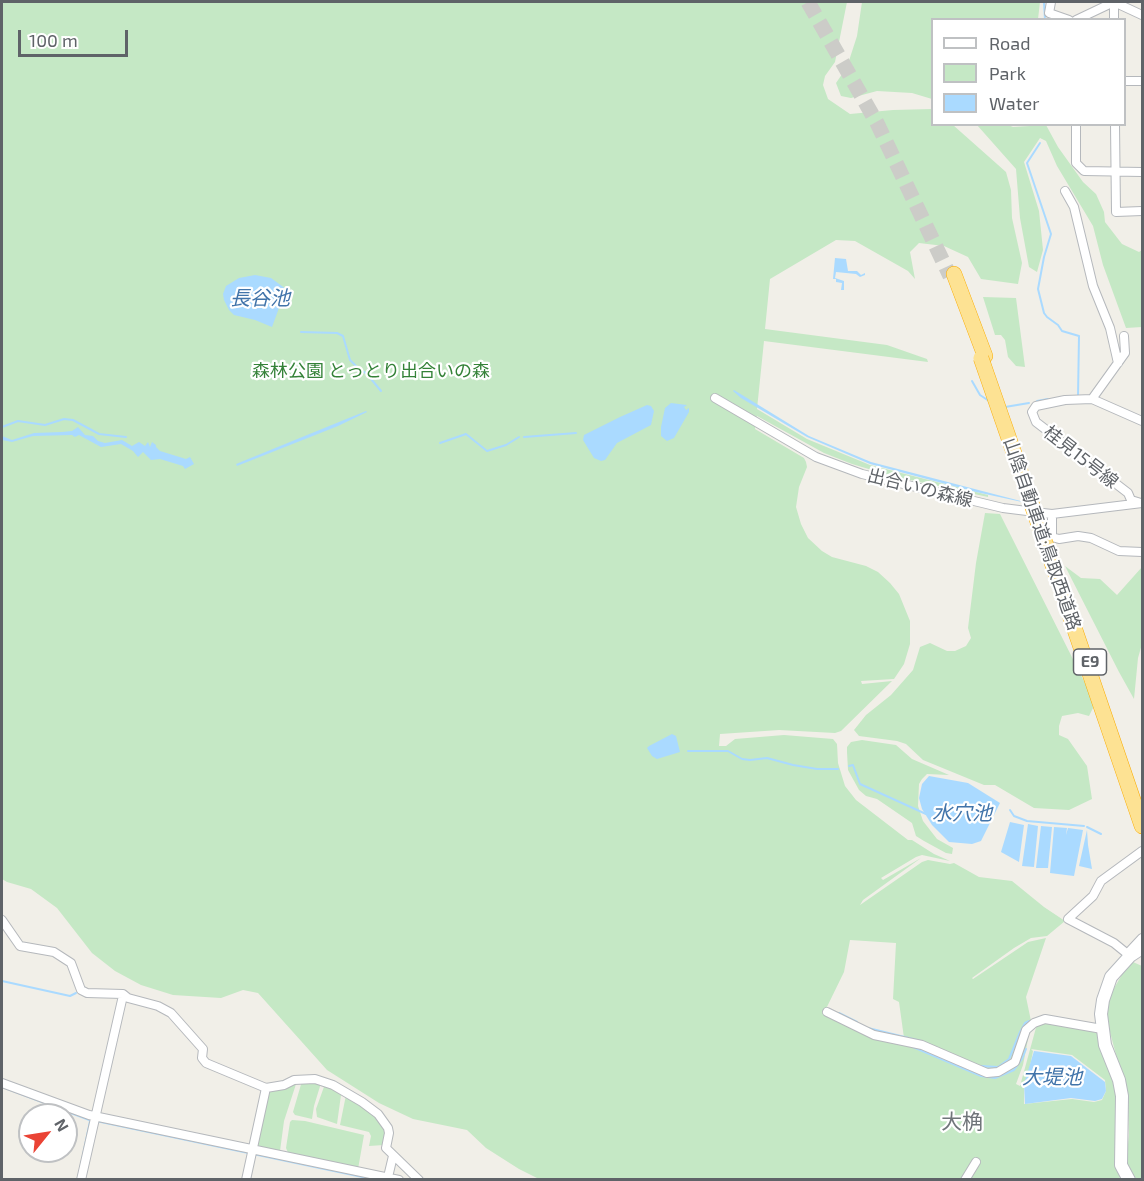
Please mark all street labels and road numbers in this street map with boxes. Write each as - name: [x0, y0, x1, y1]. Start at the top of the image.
- street label: 桂見15号線: [1039, 421, 1123, 493]
- street label: 山陰自動車道;鳥取西道路: [999, 435, 1085, 633]
- street label: 出合いの森線: [865, 464, 975, 512]
- road number: E9: [1074, 649, 1106, 675]

